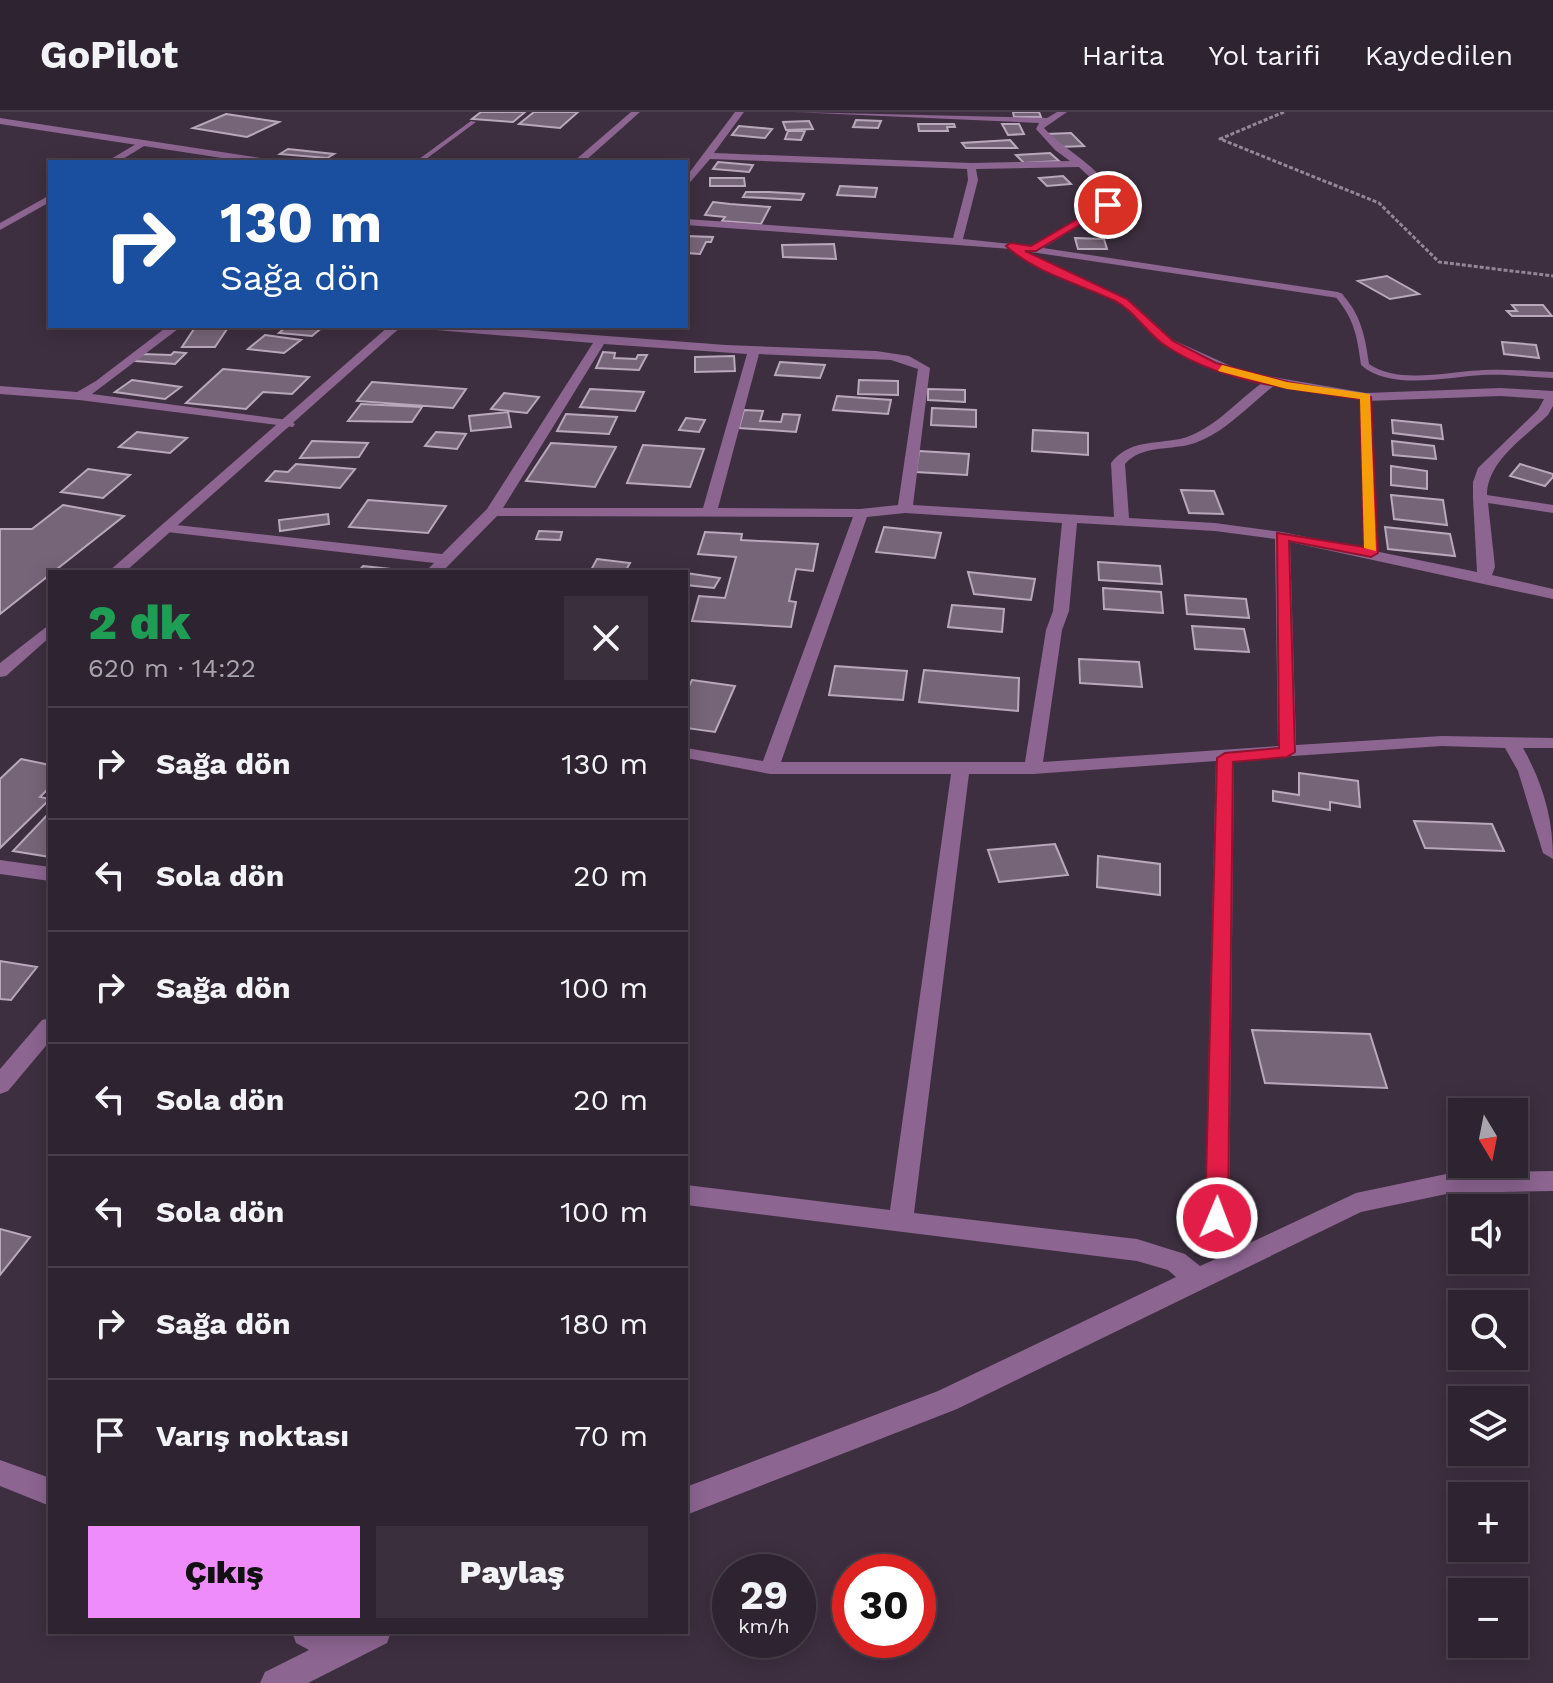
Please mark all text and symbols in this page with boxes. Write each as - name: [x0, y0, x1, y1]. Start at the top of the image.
- text: GoPilot: [40, 33, 178, 77]
- text: Harita: [1082, 39, 1164, 72]
- text: Yol tarifi: [1208, 39, 1321, 72]
- text: Kaydedilen: [1365, 39, 1513, 72]
- pin: [1074, 171, 1142, 239]
- icon: arrive: [1086, 183, 1130, 227]
- text: 130 m: [220, 190, 382, 256]
- icon: right: [88, 192, 192, 296]
- text: Sağa dön: [220, 257, 381, 299]
- text: 2 dk: [88, 594, 191, 651]
- button: close: [564, 596, 648, 680]
- text: 620 m · 14:22: [88, 653, 256, 683]
- icon: right: [88, 741, 132, 785]
- text: Sağa dön: [156, 746, 291, 781]
- text: 130 m: [561, 746, 648, 781]
- icon: left: [88, 853, 132, 897]
- text: Sola dön: [156, 858, 284, 893]
- text: 20 m: [573, 858, 648, 893]
- icon: right: [88, 965, 132, 1009]
- text: Sağa dön: [156, 970, 291, 1005]
- text: 100 m: [560, 970, 648, 1005]
- icon: left: [88, 1077, 132, 1121]
- text: Sola dön: [156, 1082, 284, 1117]
- text: 20 m: [573, 1082, 648, 1117]
- north arrow: [1448, 1098, 1528, 1178]
- map controls: [1448, 1098, 1528, 1658]
- position arrow: [1175, 1176, 1259, 1260]
- icon: left: [88, 1189, 132, 1233]
- text: Sola dön: [156, 1194, 284, 1229]
- text: 100 m: [560, 1194, 648, 1229]
- button: sound: [1448, 1194, 1528, 1274]
- button: search: [1448, 1290, 1528, 1370]
- icon: right: [88, 1301, 132, 1345]
- text: Sağa dön: [156, 1306, 291, 1341]
- text: 180 m: [560, 1306, 648, 1341]
- button: layers: [1448, 1386, 1528, 1466]
- icon: arrive: [88, 1413, 132, 1457]
- text: Varış noktası: [156, 1418, 349, 1453]
- text: 70 m: [574, 1418, 648, 1453]
- button: +: [1448, 1482, 1528, 1562]
- button: Çıkış: [88, 1526, 360, 1618]
- button: Paylaş: [376, 1526, 648, 1618]
- speed limit sign: 30: [832, 1554, 936, 1658]
- text: 29: [740, 1572, 788, 1619]
- button: −: [1448, 1578, 1528, 1658]
- text: km/h: [738, 1614, 790, 1638]

